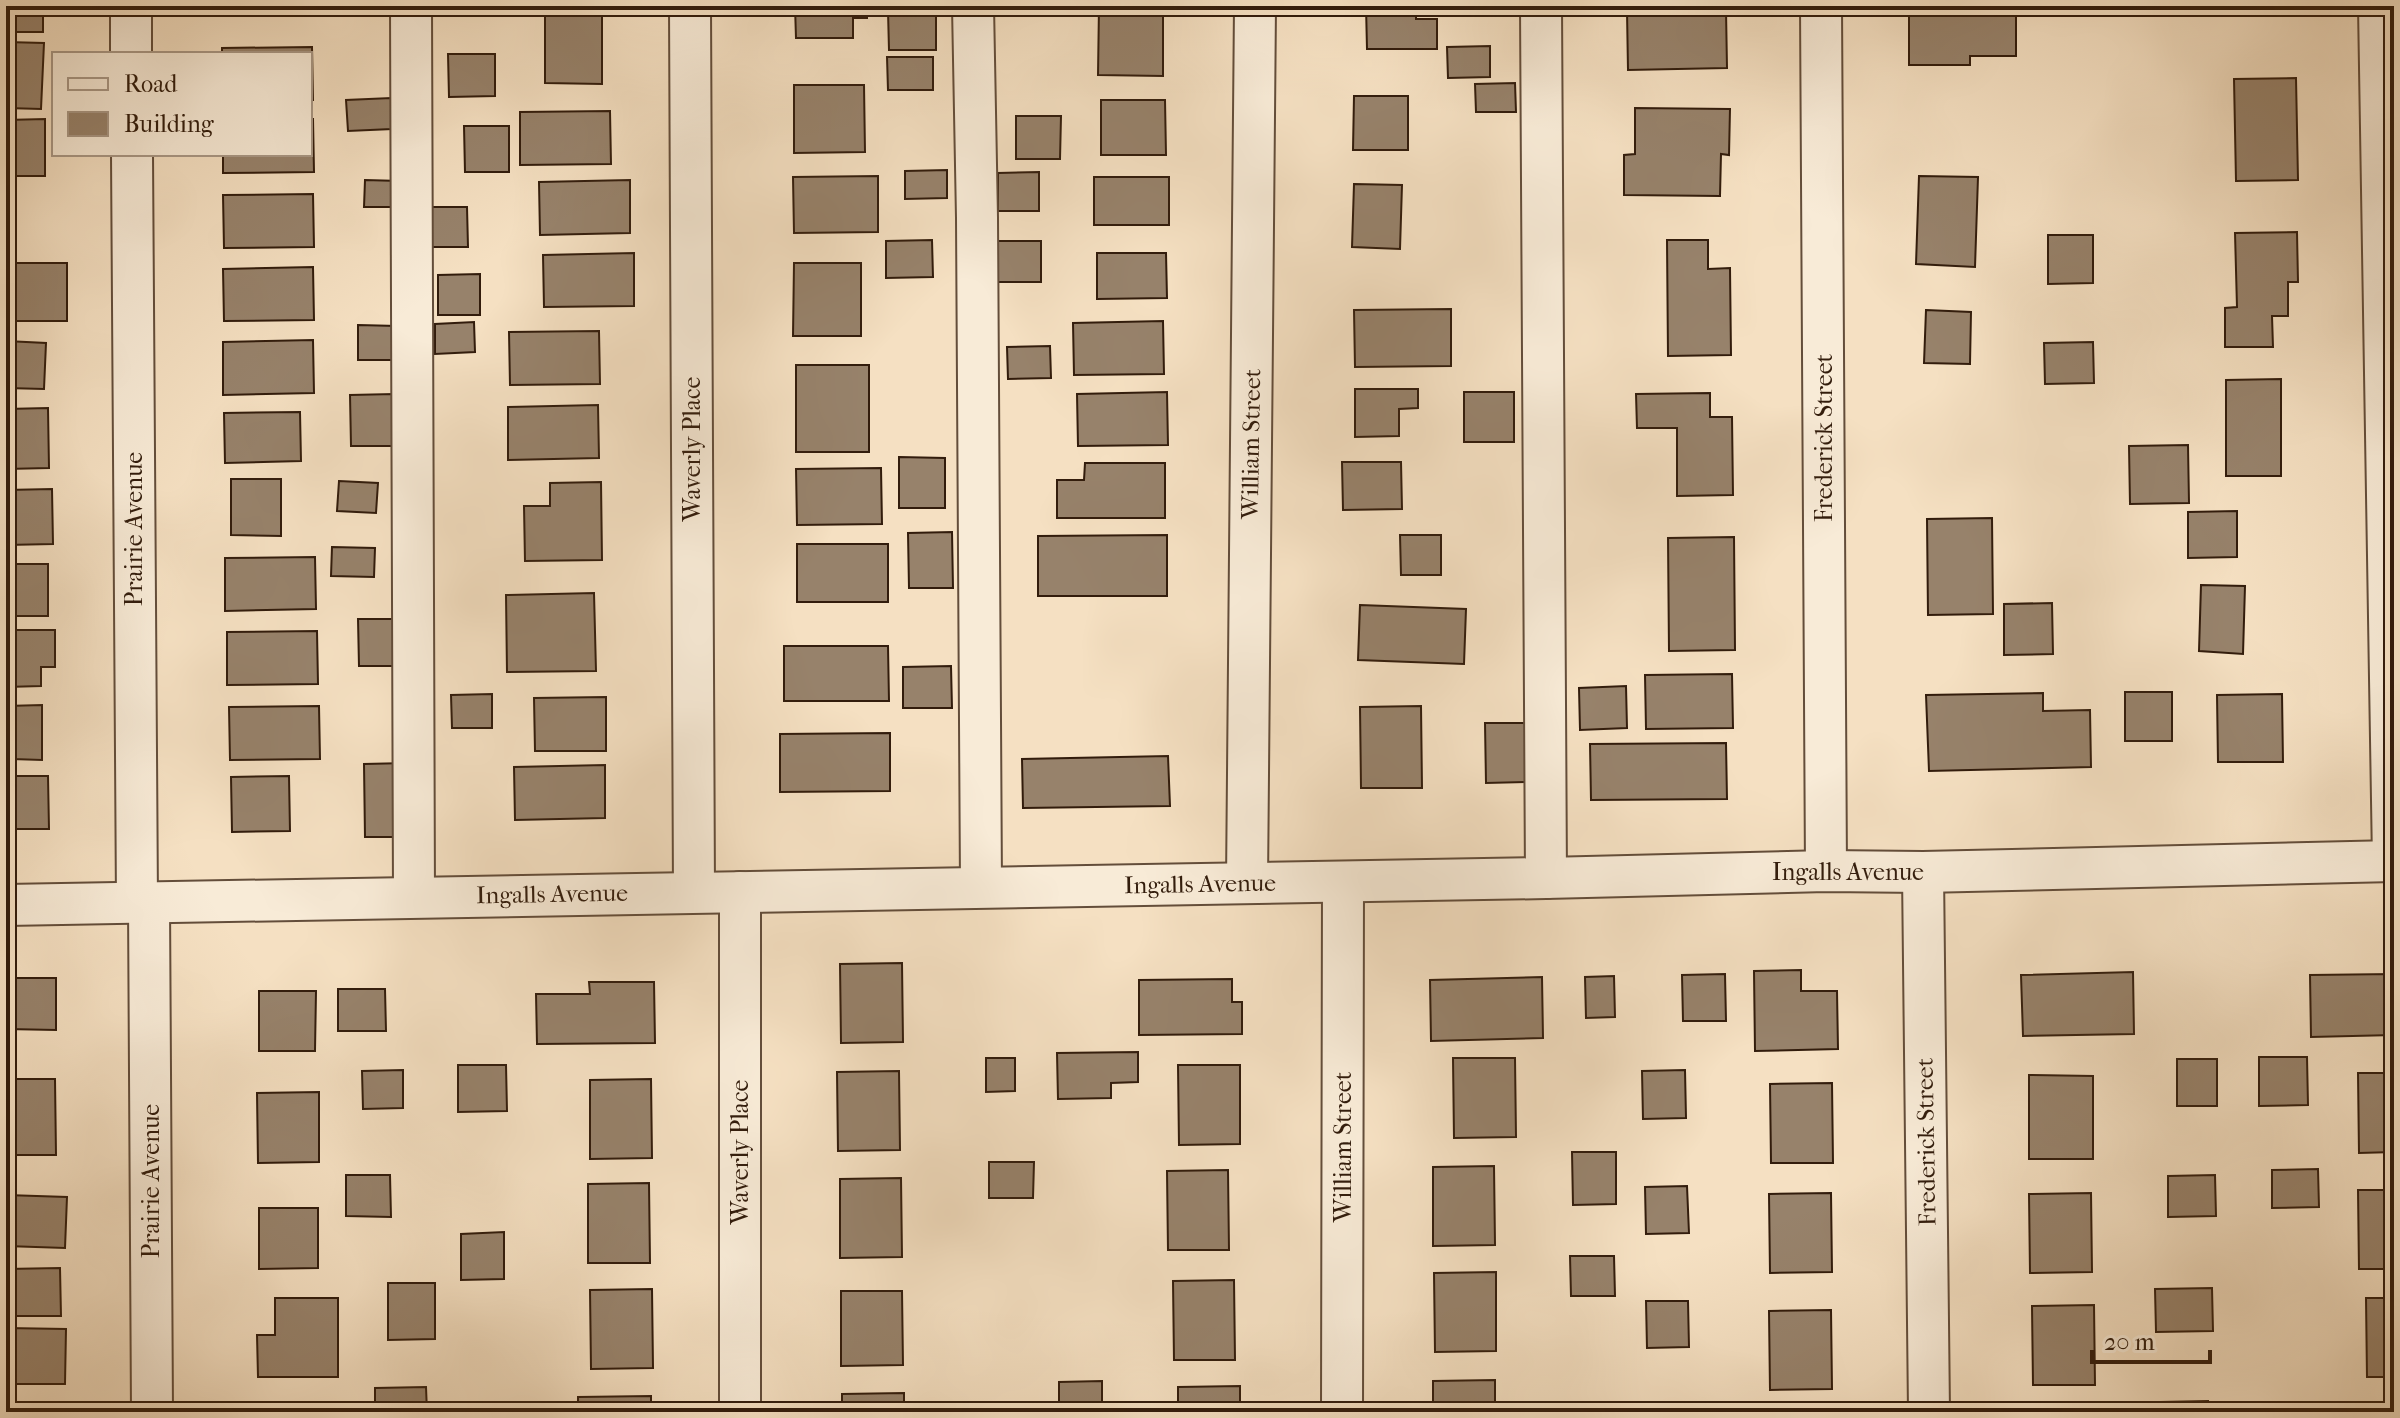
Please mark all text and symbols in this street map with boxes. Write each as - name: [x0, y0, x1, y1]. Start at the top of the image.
- legend: [52, 52, 312, 156]
- text: Road: [124, 70, 178, 98]
- text: Building: [124, 110, 215, 138]
- street label: Frederick Street: [1810, 353, 1838, 522]
- street label: William Street: [1236, 368, 1266, 520]
- street label: Waverly Place: [678, 376, 706, 522]
- street label: Prairie Avenue: [120, 452, 148, 606]
- street label: Ingalls Avenue: [1772, 858, 1924, 886]
- street label: Ingalls Avenue: [1124, 869, 1276, 899]
- street label: Ingalls Avenue: [476, 879, 628, 909]
- street label: Frederick Street: [1911, 1057, 1941, 1226]
- street label: William Street: [1329, 1071, 1357, 1223]
- street label: Waverly Place: [726, 1079, 754, 1225]
- street label: Prairie Avenue: [137, 1104, 165, 1258]
- scale bar: [2092, 1314, 2210, 1364]
- text: 20 m: [2104, 1328, 2155, 1356]

